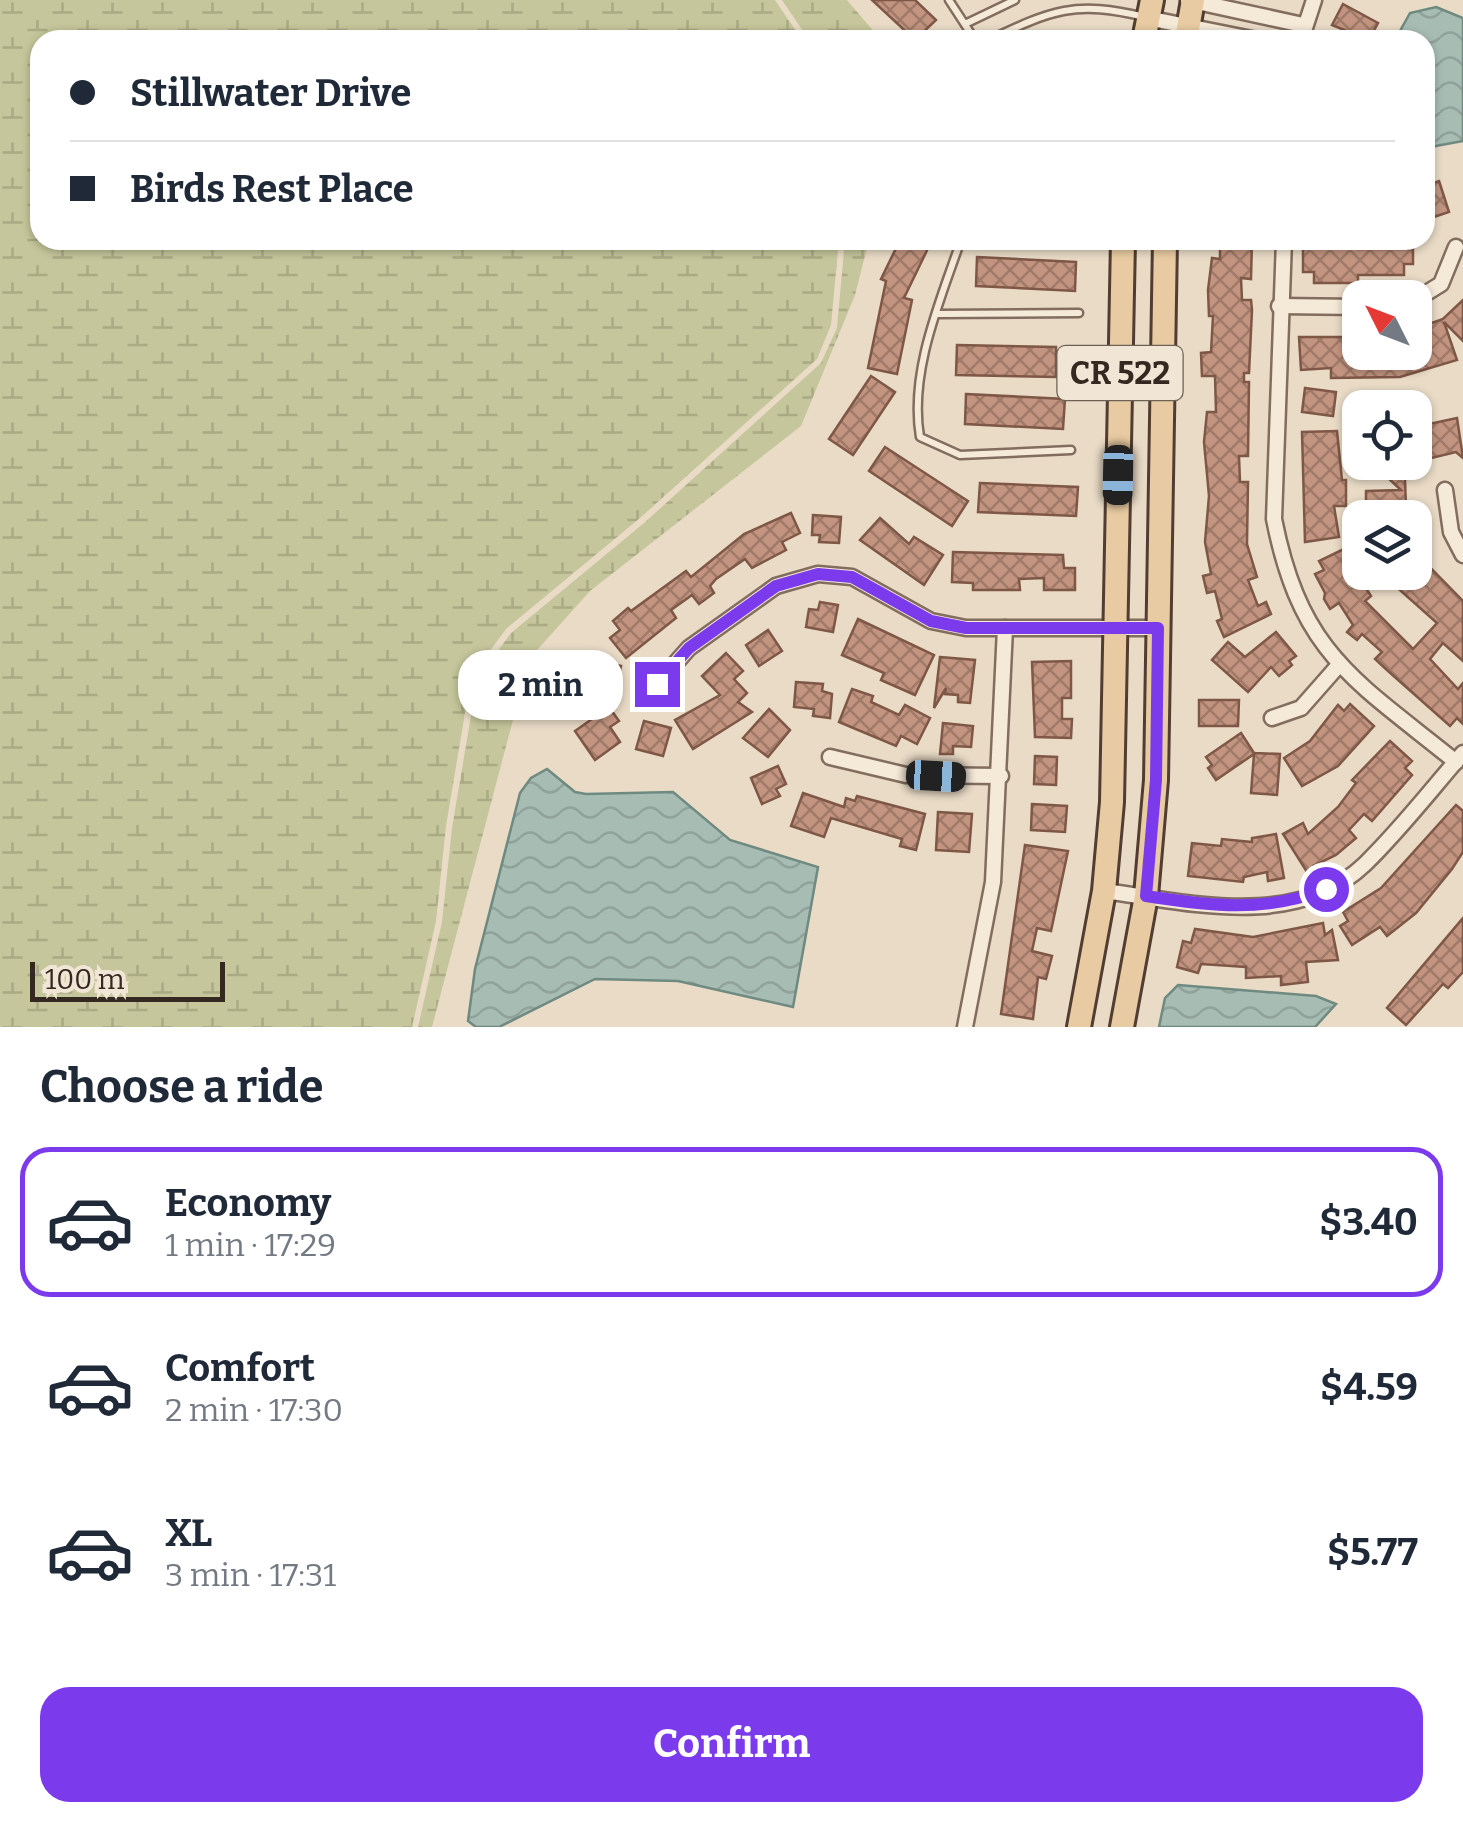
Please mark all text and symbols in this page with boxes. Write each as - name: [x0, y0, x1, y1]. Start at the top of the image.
- text: Stillwater Drive: [130, 70, 411, 116]
- text: Birds Rest Place: [130, 166, 414, 212]
- north arrow: [1342, 280, 1432, 370]
- map controls: [1342, 280, 1432, 590]
- road number: CR 522: [1058, 346, 1182, 400]
- button: locate: [1342, 390, 1432, 480]
- car: [1102, 445, 1134, 505]
- button: layers: [1342, 500, 1432, 590]
- callout: 2 min: [457, 649, 622, 719]
- route end: [635, 662, 680, 707]
- text: 2 min: [498, 666, 583, 704]
- car: [905, 759, 967, 793]
- route start: [1304, 867, 1349, 912]
- scale bar: [30, 957, 225, 1001]
- text: 100 m: [45, 963, 125, 996]
- text: Choose a ride: [40, 1060, 323, 1114]
- icon: car: [45, 1177, 135, 1267]
- text: Economy: [165, 1180, 331, 1226]
- text: $3.40: [1319, 1199, 1418, 1245]
- text: 1 min · 17:29: [165, 1226, 336, 1264]
- icon: car: [45, 1342, 135, 1432]
- text: Comfort: [165, 1345, 315, 1391]
- text: $4.59: [1320, 1364, 1418, 1410]
- text: 2 min · 17:30: [165, 1391, 343, 1429]
- icon: car: [45, 1507, 135, 1597]
- text: XL: [165, 1510, 212, 1556]
- text: $5.77: [1327, 1529, 1418, 1575]
- text: 3 min · 17:31: [165, 1556, 336, 1594]
- button: Confirm: [40, 1687, 1423, 1802]

